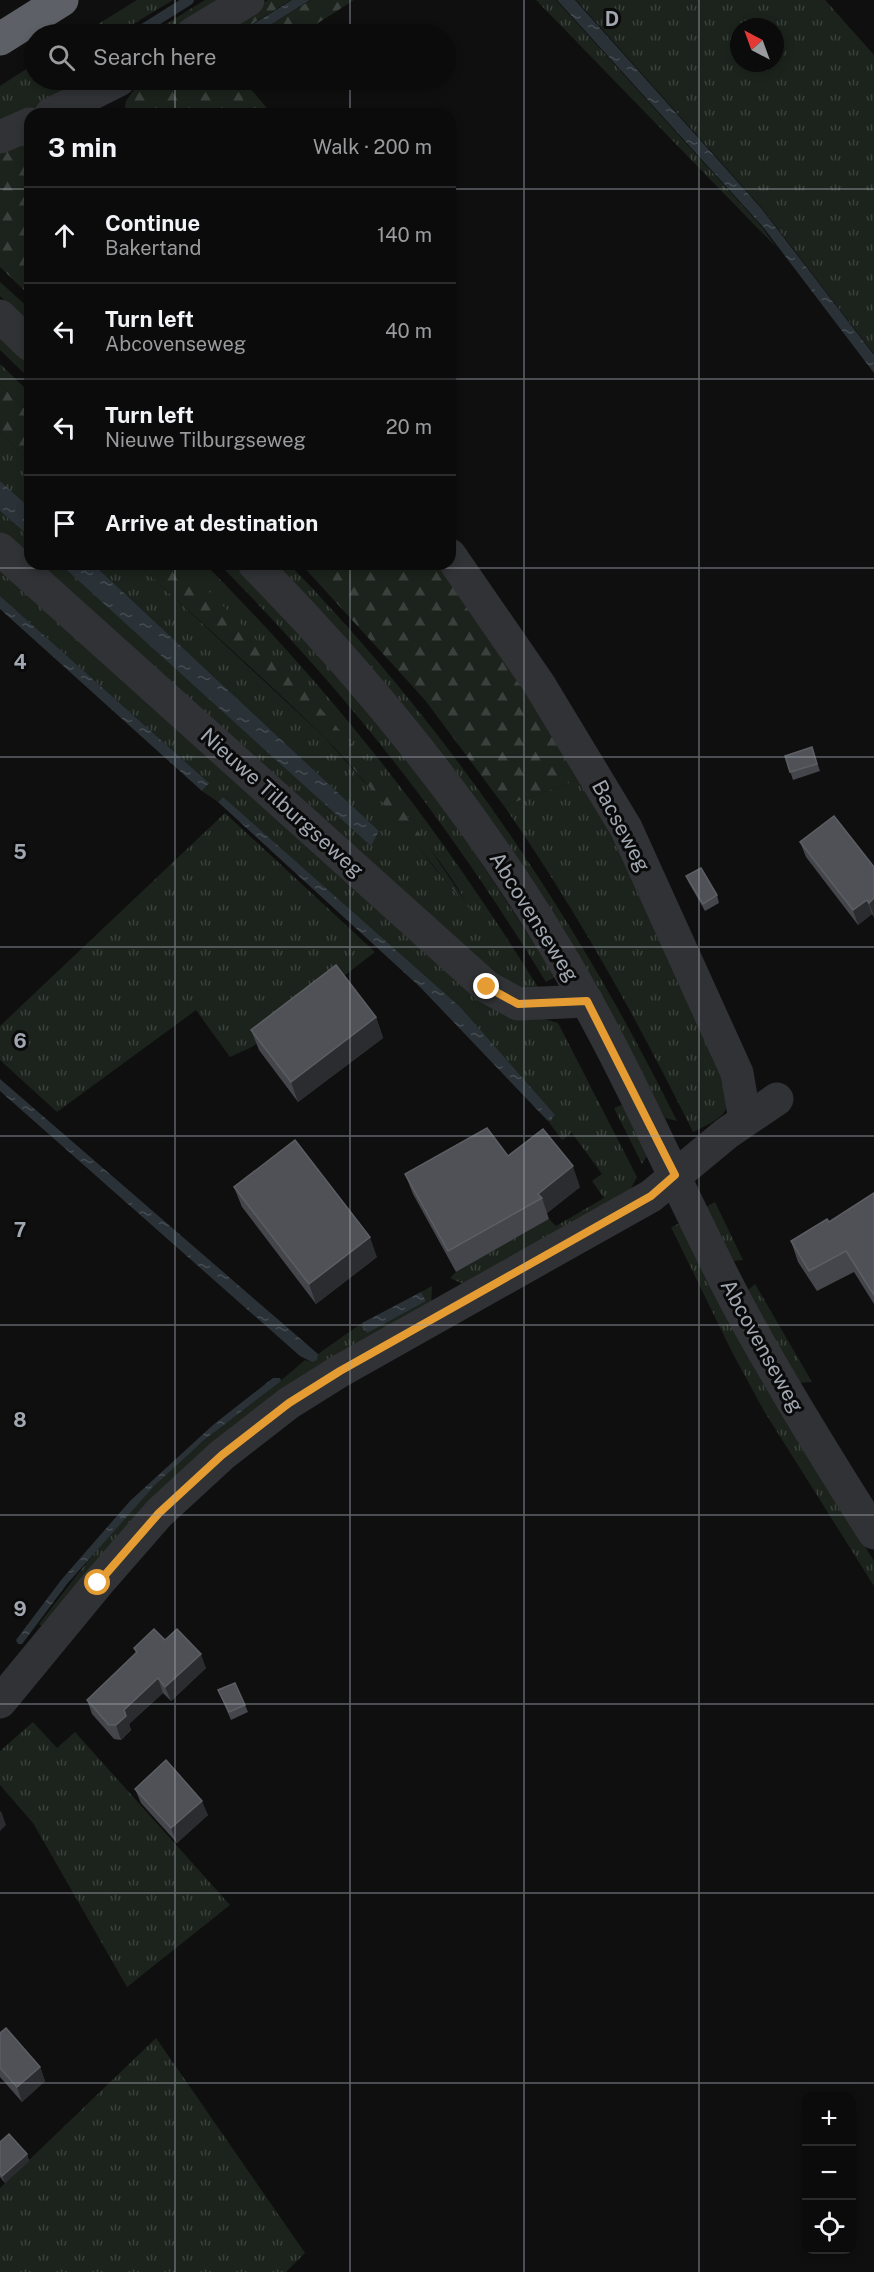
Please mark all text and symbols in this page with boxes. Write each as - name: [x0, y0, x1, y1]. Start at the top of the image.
- text: D: [605, 7, 619, 31]
- north arrow: [730, 18, 784, 72]
- search box: [24, 24, 456, 90]
- icon: search: [45, 41, 78, 74]
- text: Search here: [93, 44, 217, 70]
- text: 3 min: [48, 132, 117, 163]
- text: Walk · 200 m: [313, 135, 432, 159]
- text: Continue: [105, 210, 200, 236]
- icon: ahead: [48, 219, 81, 252]
- text: 140 m: [377, 223, 432, 247]
- text: Bakertand: [105, 236, 201, 260]
- text: Turn left: [105, 306, 194, 332]
- icon: left: [48, 315, 81, 348]
- text: 40 m: [385, 319, 432, 343]
- text: Abcovenseweg: [105, 332, 246, 356]
- text: Turn left: [105, 402, 194, 428]
- icon: left: [48, 411, 81, 444]
- text: 20 m: [386, 415, 432, 439]
- text: Nieuwe Tilburgseweg: [105, 428, 306, 452]
- icon: arrive: [48, 507, 81, 540]
- text: Arrive at destination: [105, 510, 318, 536]
- text: 4: [13, 650, 27, 674]
- street label: Nieuwe Tilburgseweg: [196, 723, 369, 883]
- street label: Bacseweg: [587, 776, 656, 876]
- text: 5: [13, 840, 27, 864]
- street label: Abcovenseweg: [485, 847, 584, 986]
- route end: [473, 973, 499, 999]
- text: 6: [13, 1029, 27, 1053]
- text: 7: [14, 1218, 26, 1242]
- street label: Abcovenseweg: [716, 1275, 809, 1417]
- text: 8: [13, 1408, 27, 1432]
- route start: [84, 1569, 110, 1595]
- text: 9: [13, 1597, 27, 1621]
- map controls: [802, 2092, 856, 2254]
- button: +: [802, 2092, 856, 2146]
- button: −: [802, 2146, 856, 2200]
- button: locate: [802, 2200, 856, 2254]

